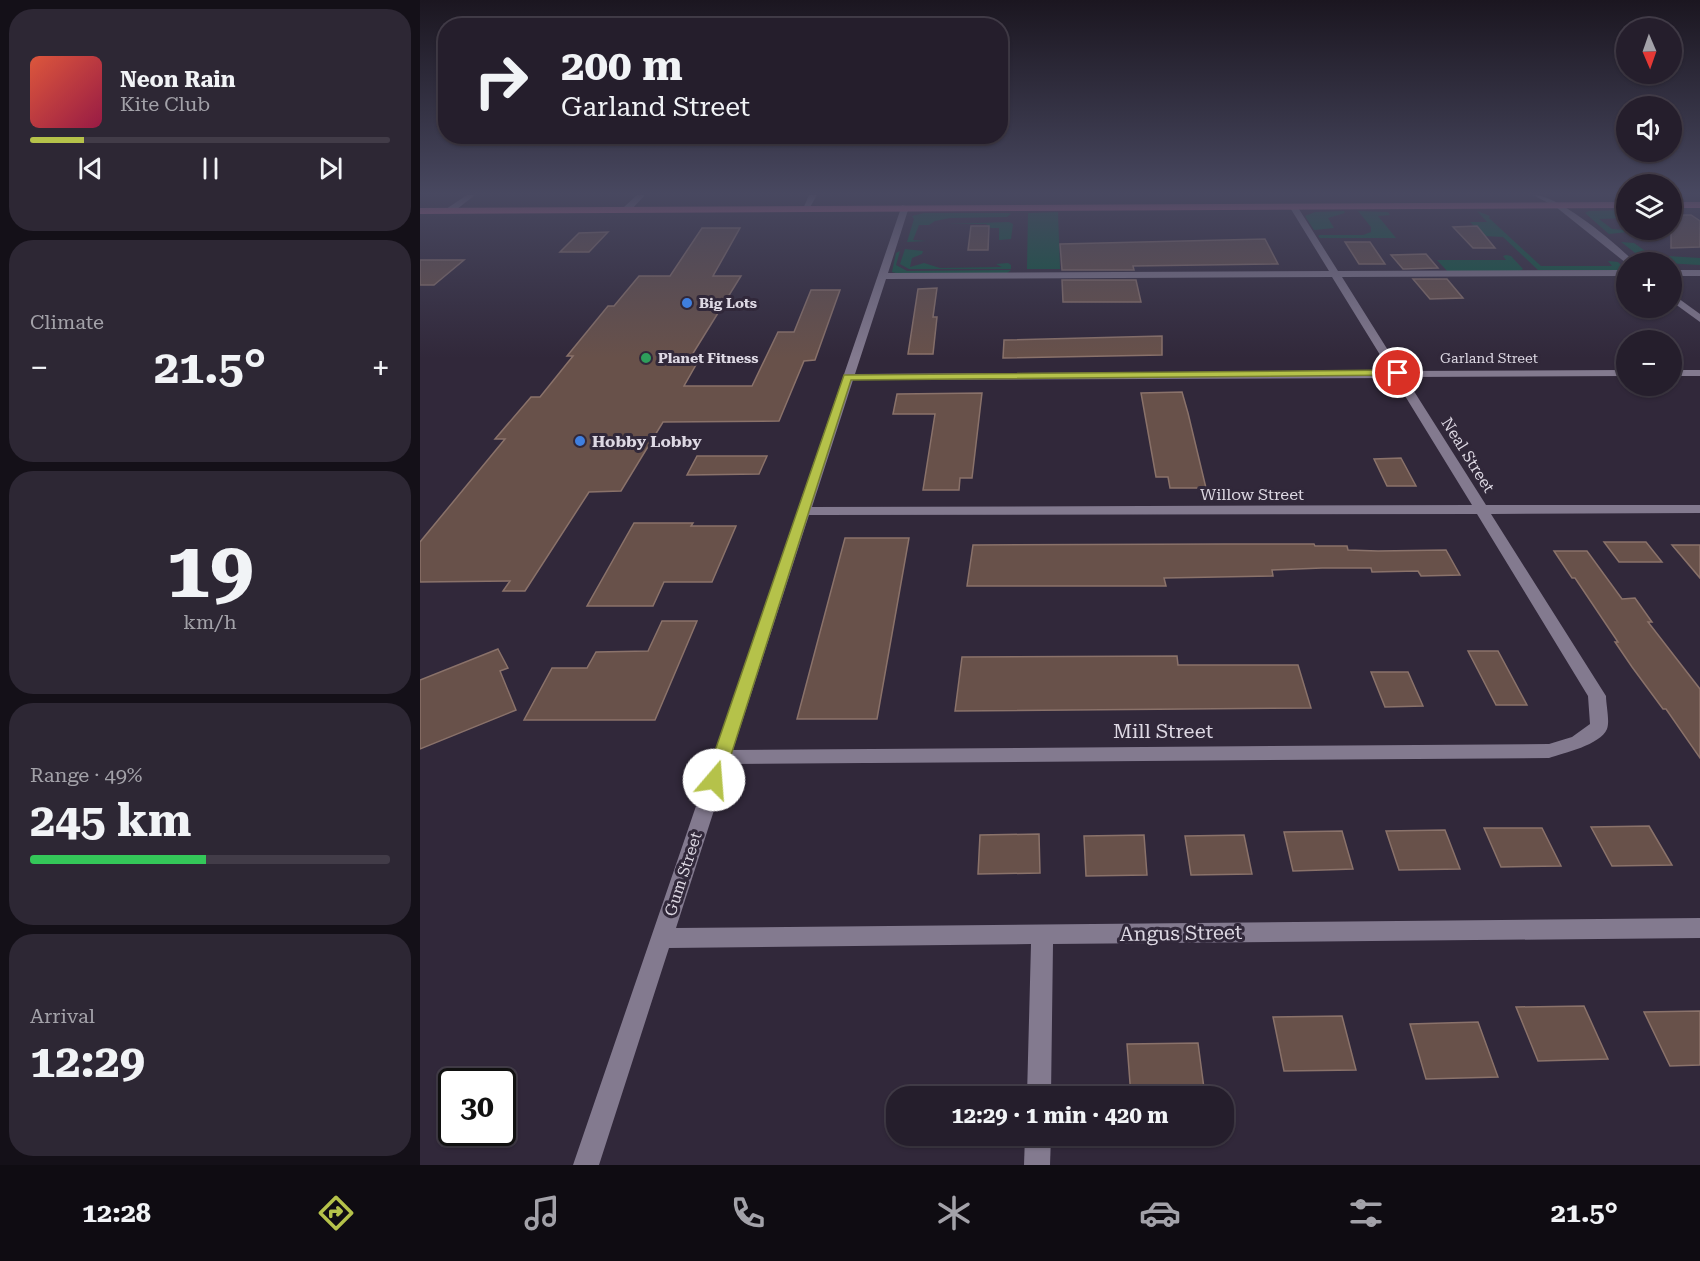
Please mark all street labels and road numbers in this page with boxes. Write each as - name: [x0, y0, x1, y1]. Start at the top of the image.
- street label: Garland Street: [1440, 350, 1538, 366]
- street label: Neal Street: [1437, 414, 1499, 496]
- street label: Willow Street: [1200, 485, 1304, 504]
- street label: Mill Street: [1113, 719, 1214, 743]
- street label: Gum Street: [660, 829, 706, 918]
- street label: Angus Street: [1119, 920, 1243, 946]

